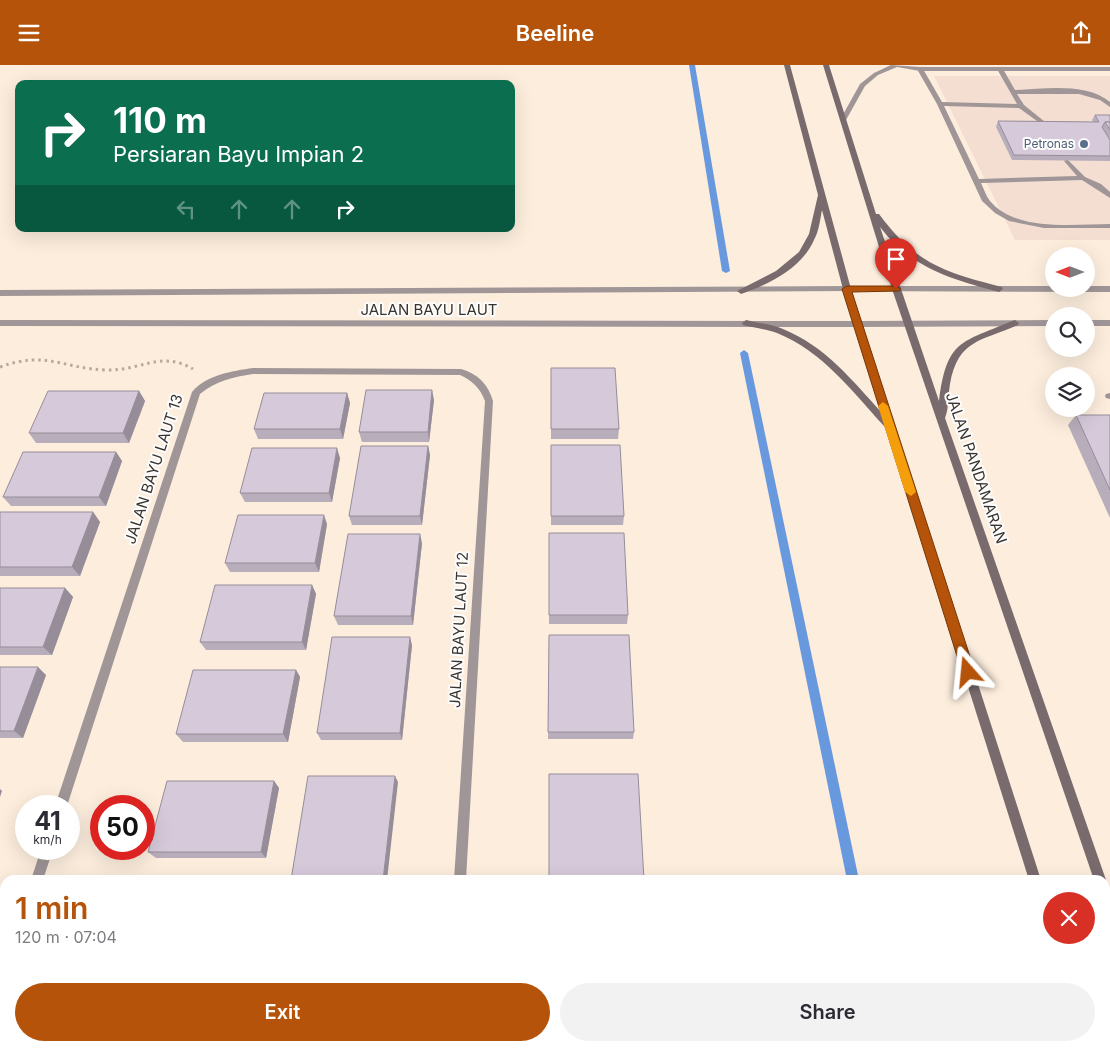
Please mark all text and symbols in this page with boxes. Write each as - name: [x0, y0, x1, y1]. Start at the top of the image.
- icon: menu: [15, 19, 43, 47]
- icon: share: [1067, 19, 1095, 47]
- text: Beeline: [516, 20, 594, 46]
- text: 110 m: [113, 99, 207, 141]
- icon: right: [30, 100, 95, 165]
- place label: Petronas: [1024, 136, 1074, 151]
- marker: Petronas: [1078, 138, 1090, 150]
- text: Persiaran Bayu Impian 2: [113, 141, 364, 167]
- icon: left: [172, 195, 200, 223]
- icon: ahead: [225, 195, 253, 223]
- icon: ahead: [278, 195, 306, 223]
- icon: right: [331, 195, 359, 223]
- pin: [875, 238, 917, 289]
- icon: arrive: [882, 245, 910, 273]
- north arrow: [1045, 247, 1095, 297]
- map controls: [1045, 247, 1095, 417]
- street label: JALAN BAYU LAUT: [361, 300, 497, 319]
- button: search: [1045, 307, 1095, 357]
- button: layers: [1045, 367, 1095, 417]
- street label: JALAN PANDAMARAN: [942, 390, 1011, 546]
- street label: JALAN BAYU LAUT 13: [120, 391, 187, 546]
- street label: JALAN BAYU LAUT 12: [445, 551, 472, 709]
- position arrow: [941, 645, 993, 697]
- speed limit sign: 50: [90, 795, 155, 860]
- text: 41: [34, 806, 61, 836]
- text: km/h: [33, 832, 62, 847]
- text: 1 min: [15, 890, 88, 926]
- button: close: [1043, 892, 1095, 944]
- text: 120 m · 07:04: [15, 927, 117, 947]
- button: Exit: [15, 983, 550, 1041]
- button: Share: [560, 983, 1095, 1041]

